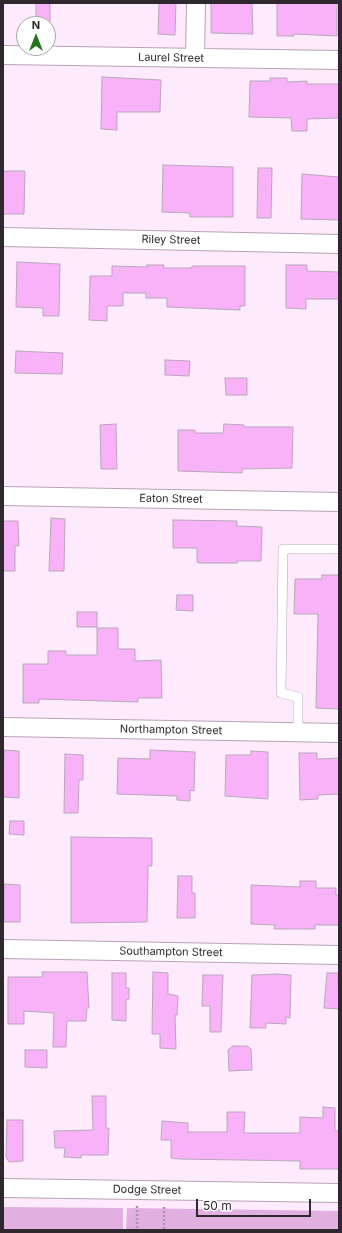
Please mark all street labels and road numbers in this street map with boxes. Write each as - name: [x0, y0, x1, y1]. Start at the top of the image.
- street label: Laurel Street: [138, 51, 204, 65]
- street label: Riley Street: [141, 233, 201, 247]
- street label: Eaton Street: [139, 492, 203, 506]
- street label: Northampton Street: [120, 723, 222, 737]
- street label: Southampton Street: [119, 944, 223, 960]
- street label: Dodge Street: [113, 1183, 181, 1197]

